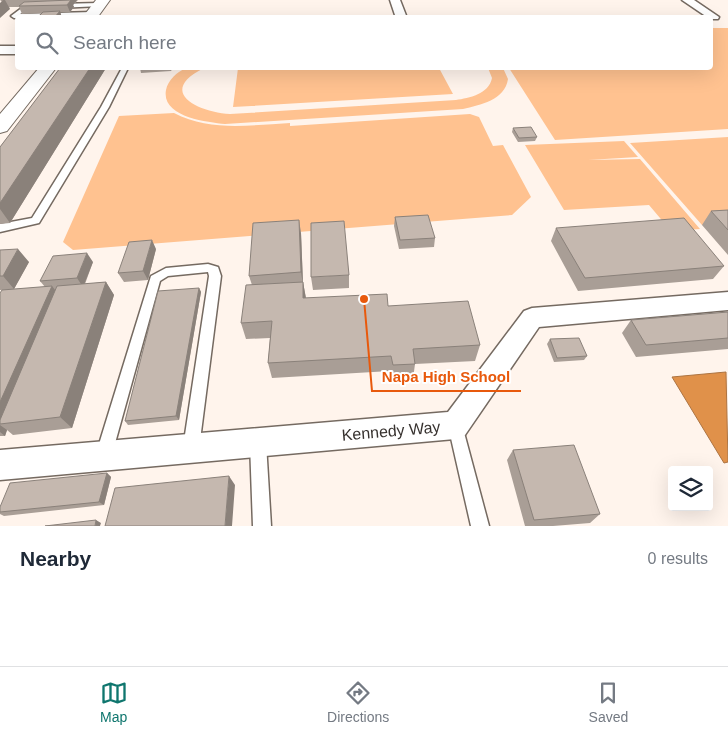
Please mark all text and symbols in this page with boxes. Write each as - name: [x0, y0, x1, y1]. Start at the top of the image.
- search box: [15, 15, 713, 70]
- icon: search: [33, 29, 61, 57]
- text: Search here: [73, 32, 177, 53]
- callout: Napa High School: [372, 361, 521, 391]
- text: Napa High School: [382, 368, 510, 385]
- street label: Kennedy Way: [341, 418, 441, 444]
- map controls: [668, 466, 713, 511]
- button: layers: [668, 466, 713, 511]
- text: Nearby: [20, 547, 91, 570]
- text: 0 results: [648, 550, 708, 567]
- tab: Map: [100, 679, 128, 725]
- tab: Directions: [327, 679, 389, 725]
- tab: Saved: [589, 679, 628, 725]

